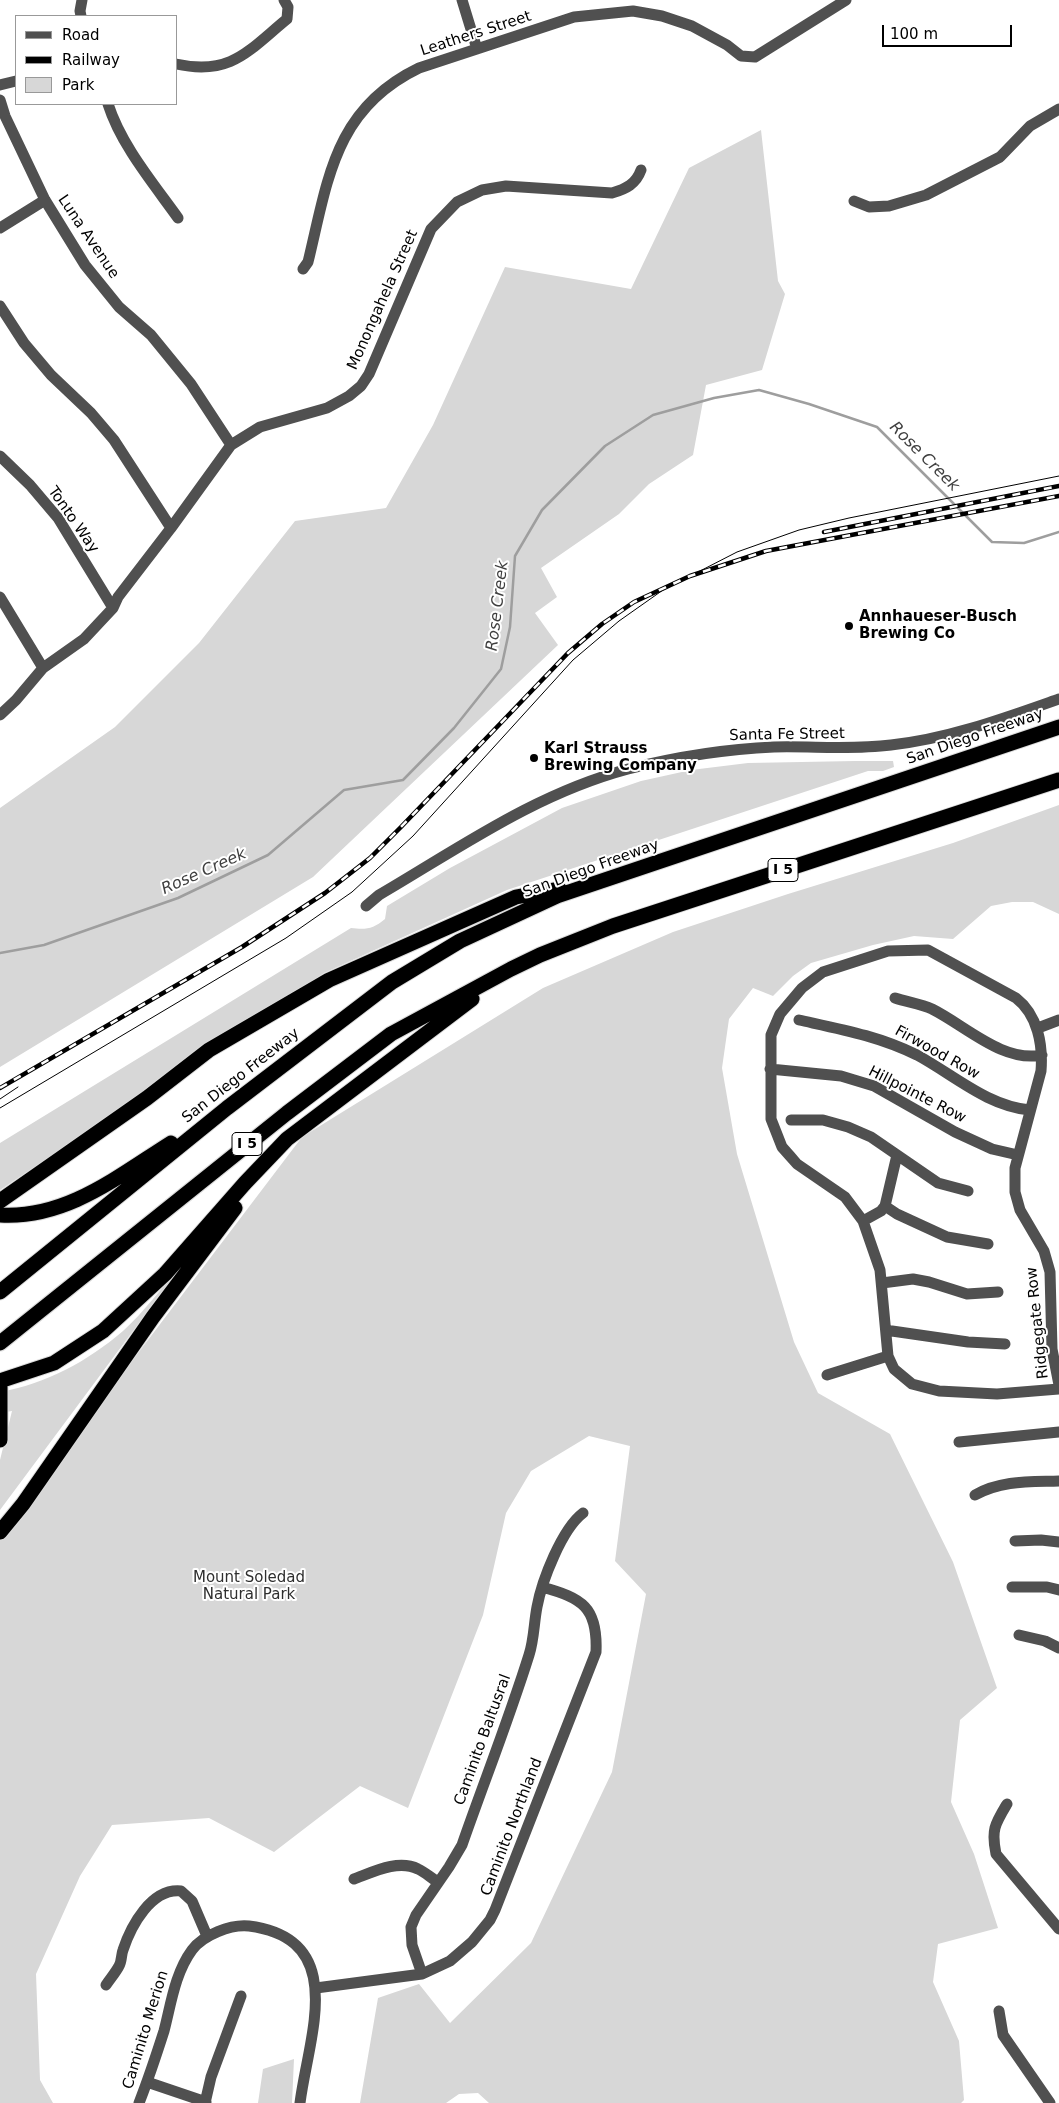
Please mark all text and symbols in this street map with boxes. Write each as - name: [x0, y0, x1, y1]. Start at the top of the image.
- street label: Leathers Street: [418, 8, 534, 60]
- legend: [15, 15, 178, 105]
- scale bar: [884, 15, 1014, 47]
- text: 100 m: [890, 25, 938, 43]
- text: Road: [62, 26, 100, 44]
- text: Railway: [62, 51, 120, 69]
- text: Park: [62, 76, 94, 94]
- street label: Luna Avenue: [53, 192, 123, 282]
- street label: Monongahela Street: [344, 227, 422, 373]
- water label: Rose Creek: [885, 418, 963, 496]
- street label: Tonto Way: [44, 483, 102, 557]
- water label: Rose Creek: [483, 560, 513, 652]
- place label: Annhaueser-Busch Brewing Co: [859, 608, 1017, 643]
- marker: Annhaueser-Busch Brewing Co: [843, 620, 855, 632]
- street label: San Diego Freeway: [904, 705, 1046, 769]
- street label: Santa Fe Street: [729, 725, 845, 745]
- place label: Karl Strauss Brewing Company: [544, 740, 697, 775]
- marker: Karl Strauss Brewing Company: [528, 752, 540, 764]
- street label: San Diego Freeway: [520, 836, 662, 902]
- water label: Rose Creek: [159, 845, 249, 899]
- road number: I 5: [768, 858, 798, 882]
- street label: Firwood Row: [892, 1022, 982, 1084]
- street label: San Diego Freeway: [179, 1025, 303, 1127]
- street label: Hillpointe Row: [865, 1063, 969, 1127]
- road number: I 5: [232, 1132, 262, 1156]
- street label: Ridgegate Row: [1023, 1266, 1053, 1380]
- park label: Mount Soledad Natural Park: [193, 1569, 305, 1604]
- street label: Caminito Baltusral: [451, 1672, 515, 1808]
- street label: Caminito Northland: [477, 1755, 547, 1899]
- street label: Caminito Merion: [119, 1968, 173, 2092]

